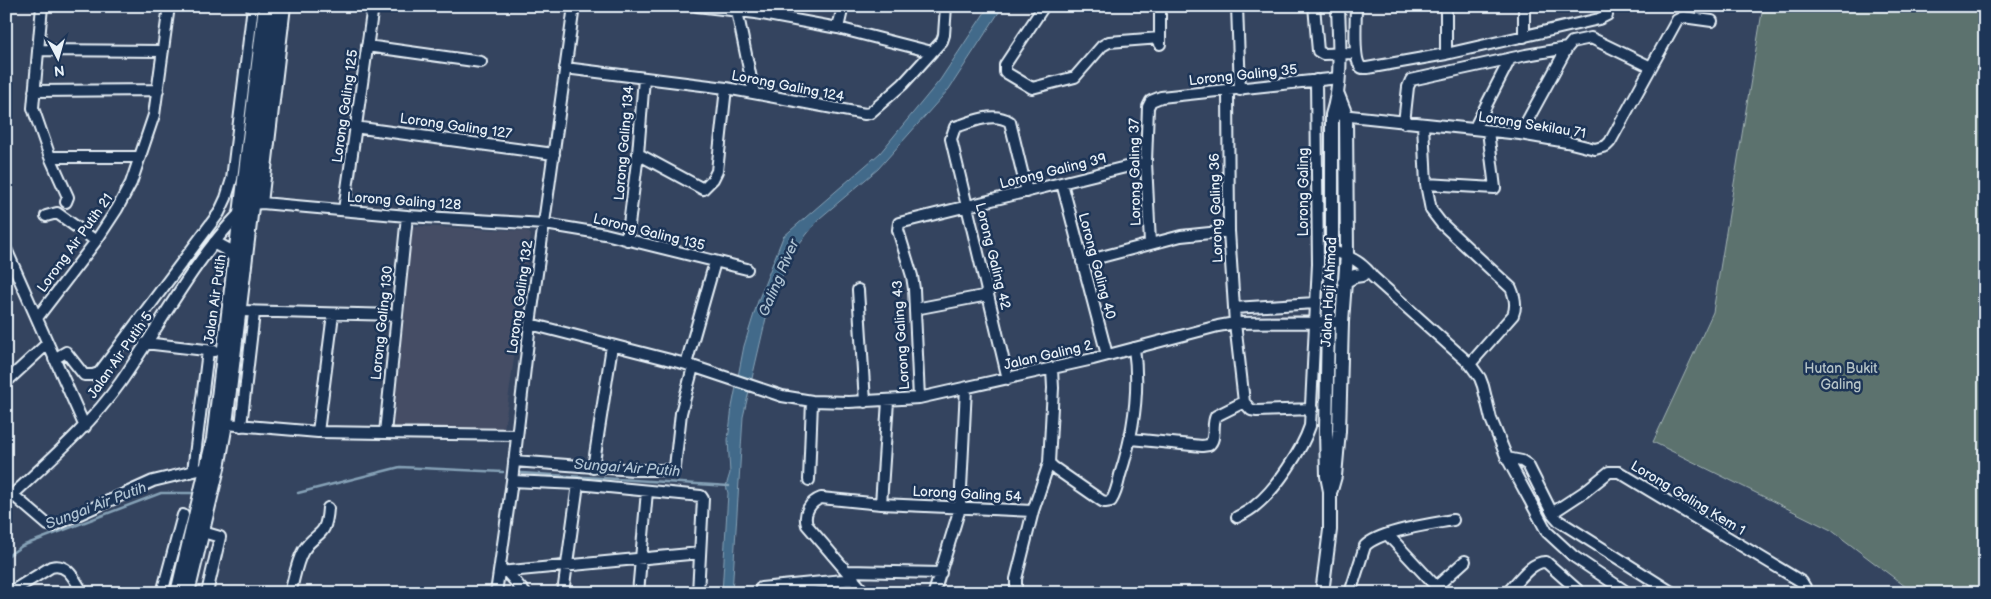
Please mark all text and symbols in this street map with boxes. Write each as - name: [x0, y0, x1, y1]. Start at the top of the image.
- north arrow: [32, 32, 82, 82]
- street label: Lorong Galing 125: [329, 48, 361, 164]
- text: N: [53, 61, 65, 79]
- street label: Lorong Galing 35: [1188, 61, 1298, 89]
- street label: Lorong Galing 124: [730, 67, 846, 105]
- street label: Lorong Galing 134: [611, 84, 638, 201]
- street label: Lorong Sekilau 71: [1477, 108, 1587, 142]
- street label: Lorong Galing 127: [399, 110, 513, 142]
- street label: Lorong Galing 37: [1126, 118, 1144, 226]
- street label: Lorong Galing: [1295, 148, 1312, 236]
- street label: Lorong Galing 39: [998, 150, 1108, 192]
- street label: Lorong Galing 36: [1206, 152, 1226, 263]
- street label: Lorong Galing 128: [346, 189, 462, 213]
- street label: Lorong Air Putih 21: [33, 190, 117, 296]
- street label: Lorong Galing 42: [972, 201, 1015, 312]
- street label: Lorong Galing 135: [591, 210, 707, 254]
- street label: Lorong Galing 40: [1075, 211, 1119, 321]
- water label: Galing River: [754, 235, 804, 319]
- street label: Jalan Haji Ahmad: [1318, 237, 1340, 347]
- street label: Lorong Galing 132: [504, 238, 537, 355]
- street label: Jalan Air Putih: [200, 253, 230, 345]
- street label: Lorong Galing 130: [368, 265, 396, 381]
- street label: Lorong Galing 43: [889, 280, 913, 390]
- street label: Jalan Air Putih 5: [84, 308, 156, 402]
- street label: Jalan Galing 2: [1002, 336, 1095, 373]
- park label: Hutan Bukit Galing: [1804, 360, 1878, 393]
- water label: Sungai Air Putih: [573, 455, 681, 481]
- street label: Lorong Galing Kem 1: [1628, 457, 1748, 539]
- water label: Sungai Air Putih: [43, 478, 149, 534]
- street label: Lorong Galing 54: [912, 483, 1022, 505]

